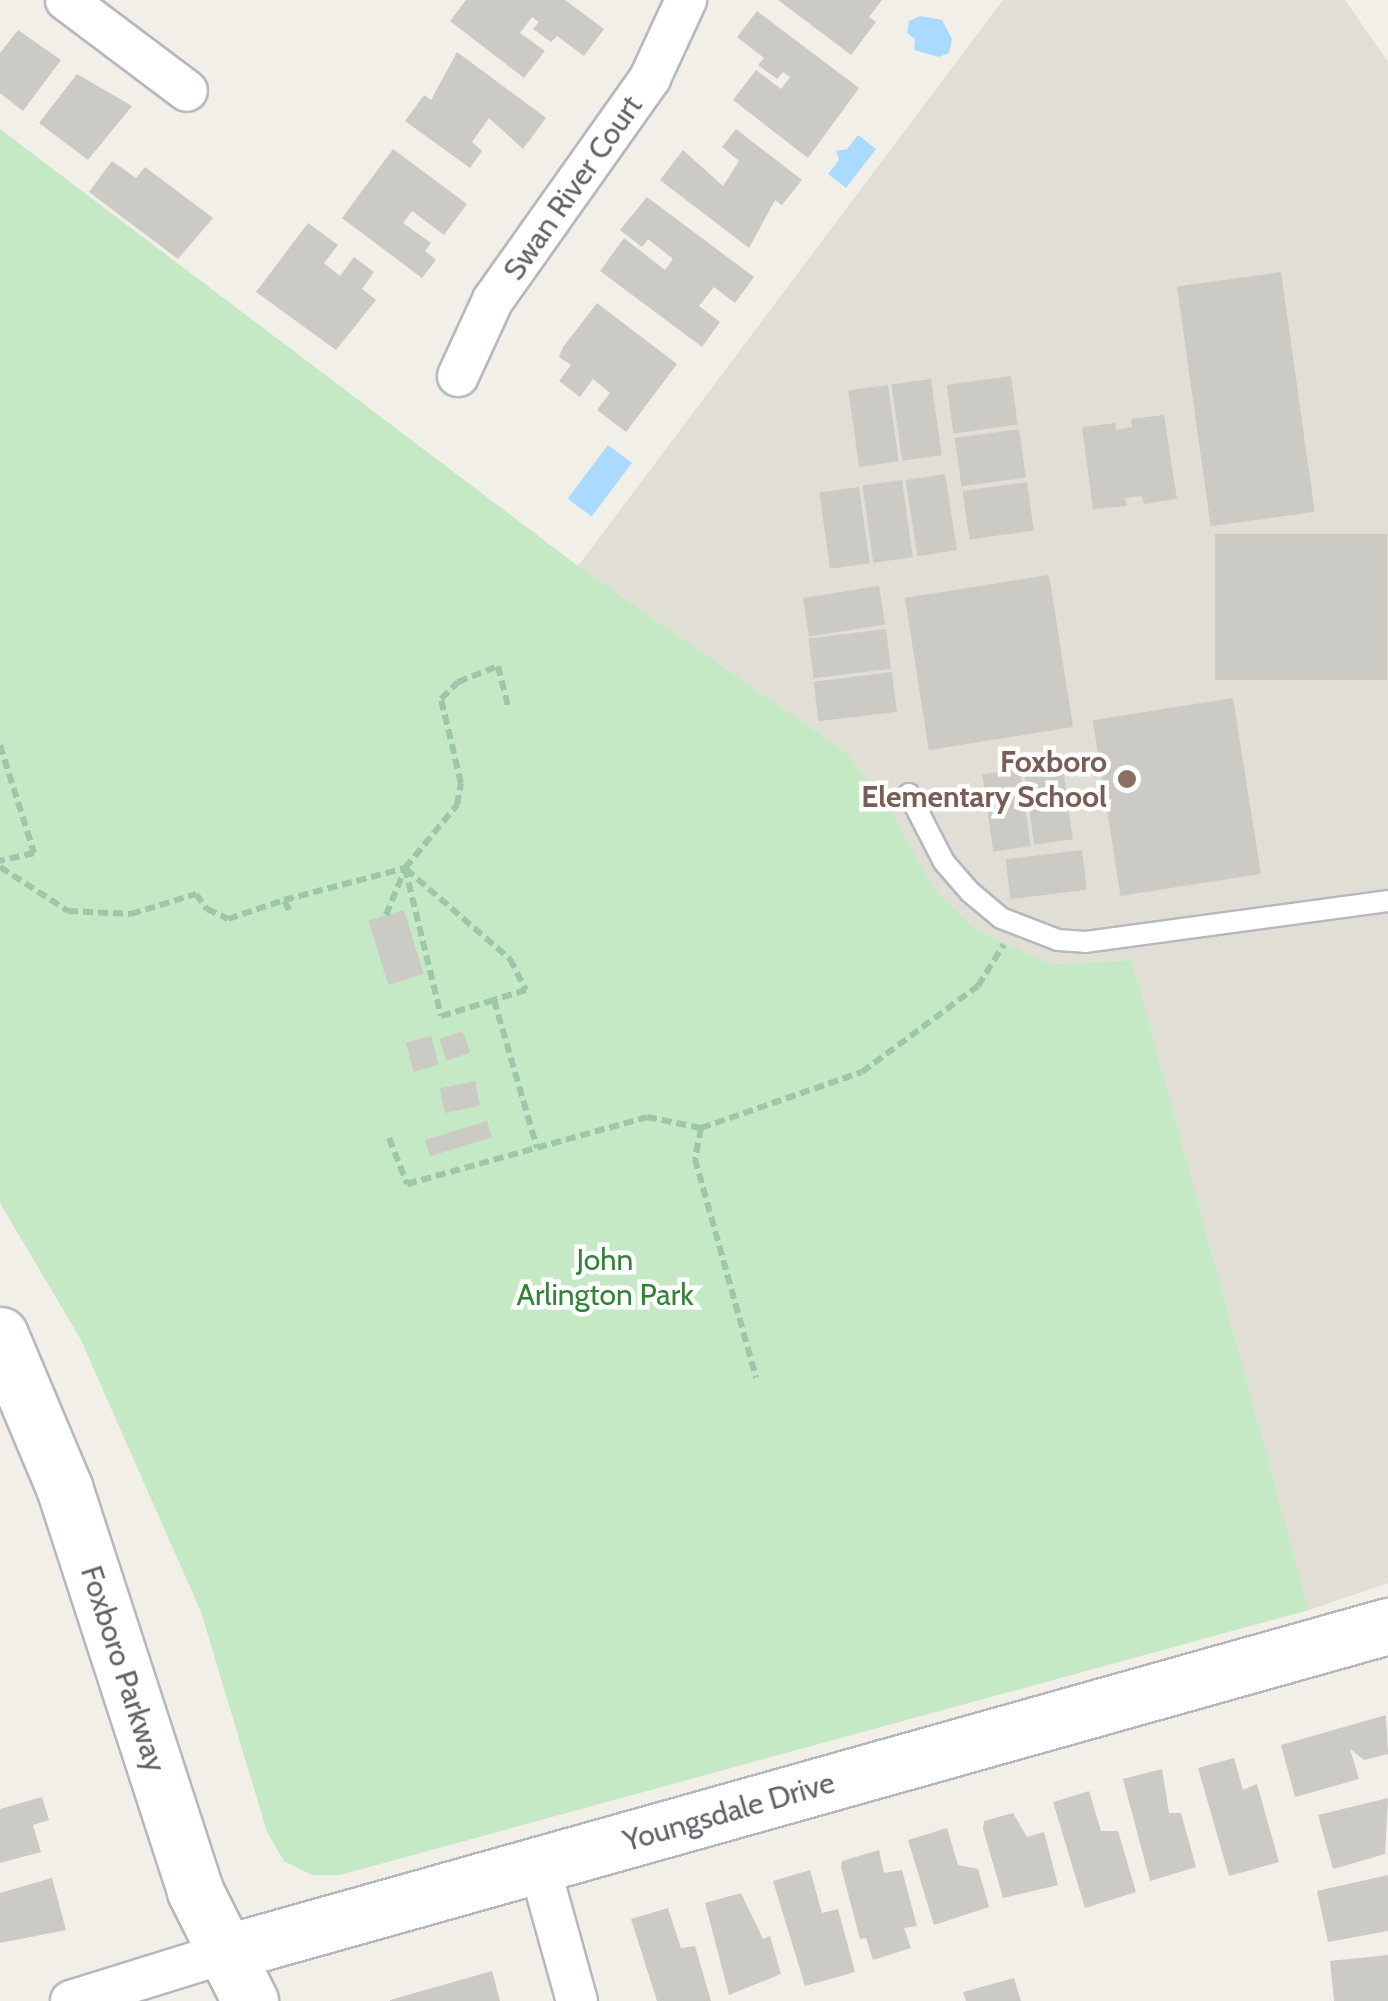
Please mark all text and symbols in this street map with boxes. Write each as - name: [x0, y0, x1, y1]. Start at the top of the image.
- street label: Swan River Court: [496, 89, 650, 287]
- place label: Foxboro Elementary School: [861, 744, 1107, 814]
- marker: Foxboro Elementary School: [1116, 768, 1138, 790]
- park label: John Arlington Park: [516, 1242, 694, 1312]
- street label: Foxboro Parkway: [73, 1561, 173, 1777]
- street label: Youngsdale Drive: [619, 1765, 839, 1859]

